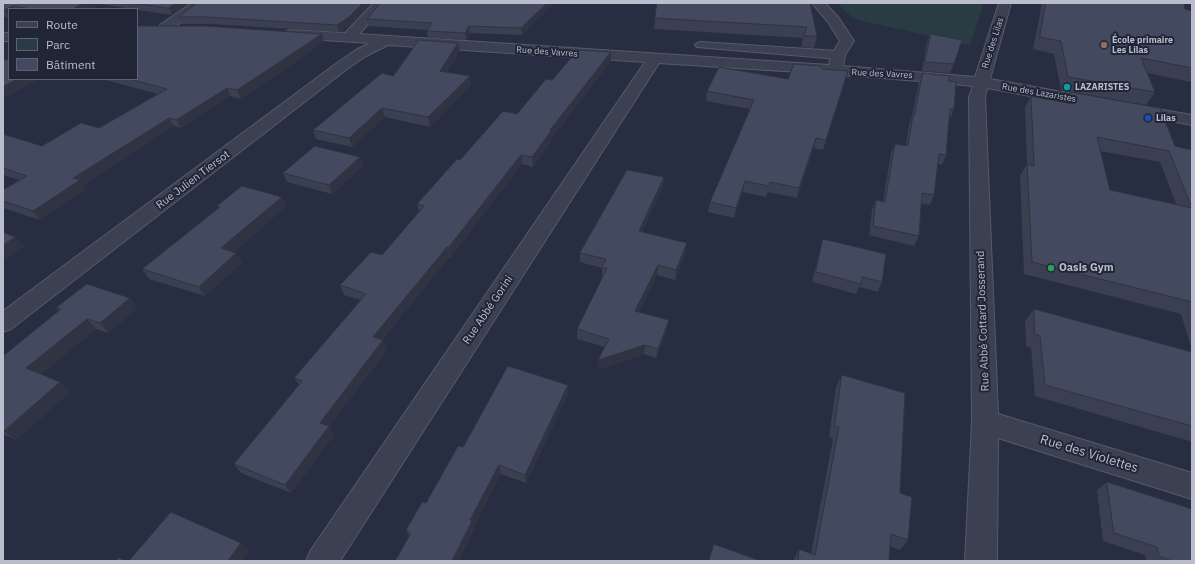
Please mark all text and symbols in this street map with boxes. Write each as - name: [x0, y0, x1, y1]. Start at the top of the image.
- legend: [8, 8, 138, 80]
- street label: Rue des Lilas: [980, 16, 1006, 70]
- text: Route: [46, 17, 78, 32]
- place label: École primaire Les Lilas: [1112, 35, 1173, 56]
- text: Parc: [46, 37, 70, 52]
- marker: École primaire Les Lilas: [1099, 40, 1109, 50]
- street label: Rue des Vavres: [516, 44, 578, 60]
- text: Bâtiment: [46, 57, 96, 72]
- street label: Rue des Vavres: [851, 67, 913, 81]
- street label: Rue des Lazaristes: [1001, 81, 1077, 105]
- marker: LAZARISTES: [1062, 82, 1072, 92]
- place label: LAZARISTES: [1075, 82, 1129, 92]
- marker: Lilas: [1143, 113, 1153, 123]
- place label: Lilas: [1156, 113, 1176, 123]
- street label: Rue Julien Tiersot: [154, 148, 232, 212]
- street label: Rue Abbé Cottard Josserand: [974, 250, 992, 392]
- place label: Oasis Gym: [1059, 261, 1114, 275]
- marker: Oasis Gym: [1046, 263, 1056, 273]
- street label: Rue Abbé Gorini: [460, 273, 516, 347]
- street label: Rue des Violettes: [1038, 432, 1140, 476]

